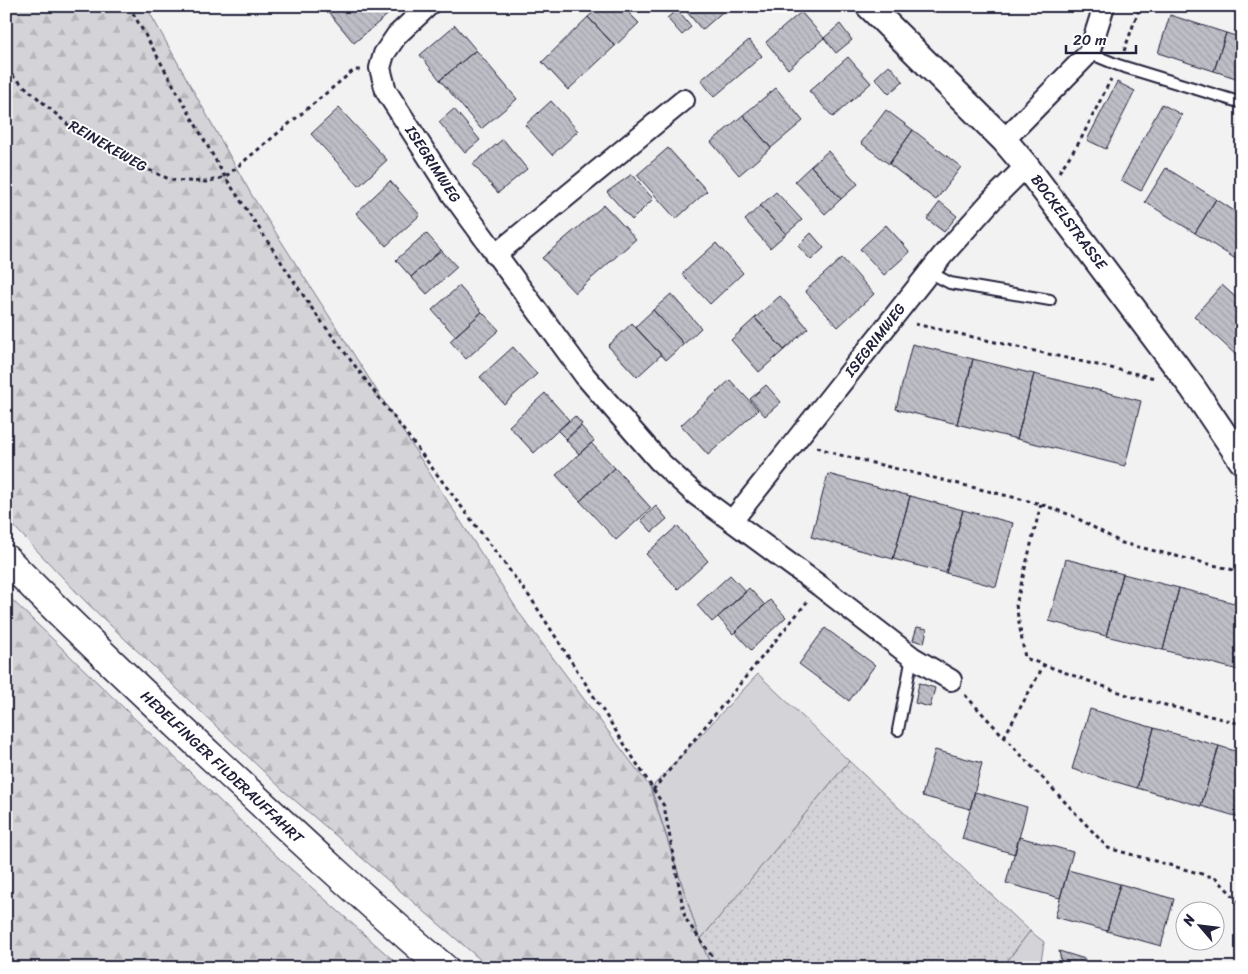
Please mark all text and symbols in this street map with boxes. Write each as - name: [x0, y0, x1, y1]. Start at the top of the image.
- scale bar: [1066, 22, 1136, 54]
- text: 20 m: [1073, 27, 1107, 53]
- street label: REINEKEWEG: [64, 113, 152, 179]
- street label: ISEGRIMWEG: [398, 119, 468, 208]
- street label: BOCKELSTRASSE: [1024, 169, 1115, 277]
- street label: ISEGRIMWEG: [837, 297, 912, 384]
- street label: HEDELFINGER FILDERAUFFAHRT: [134, 684, 311, 851]
- north arrow: [1176, 902, 1226, 952]
- text: N: [1175, 910, 1202, 931]

